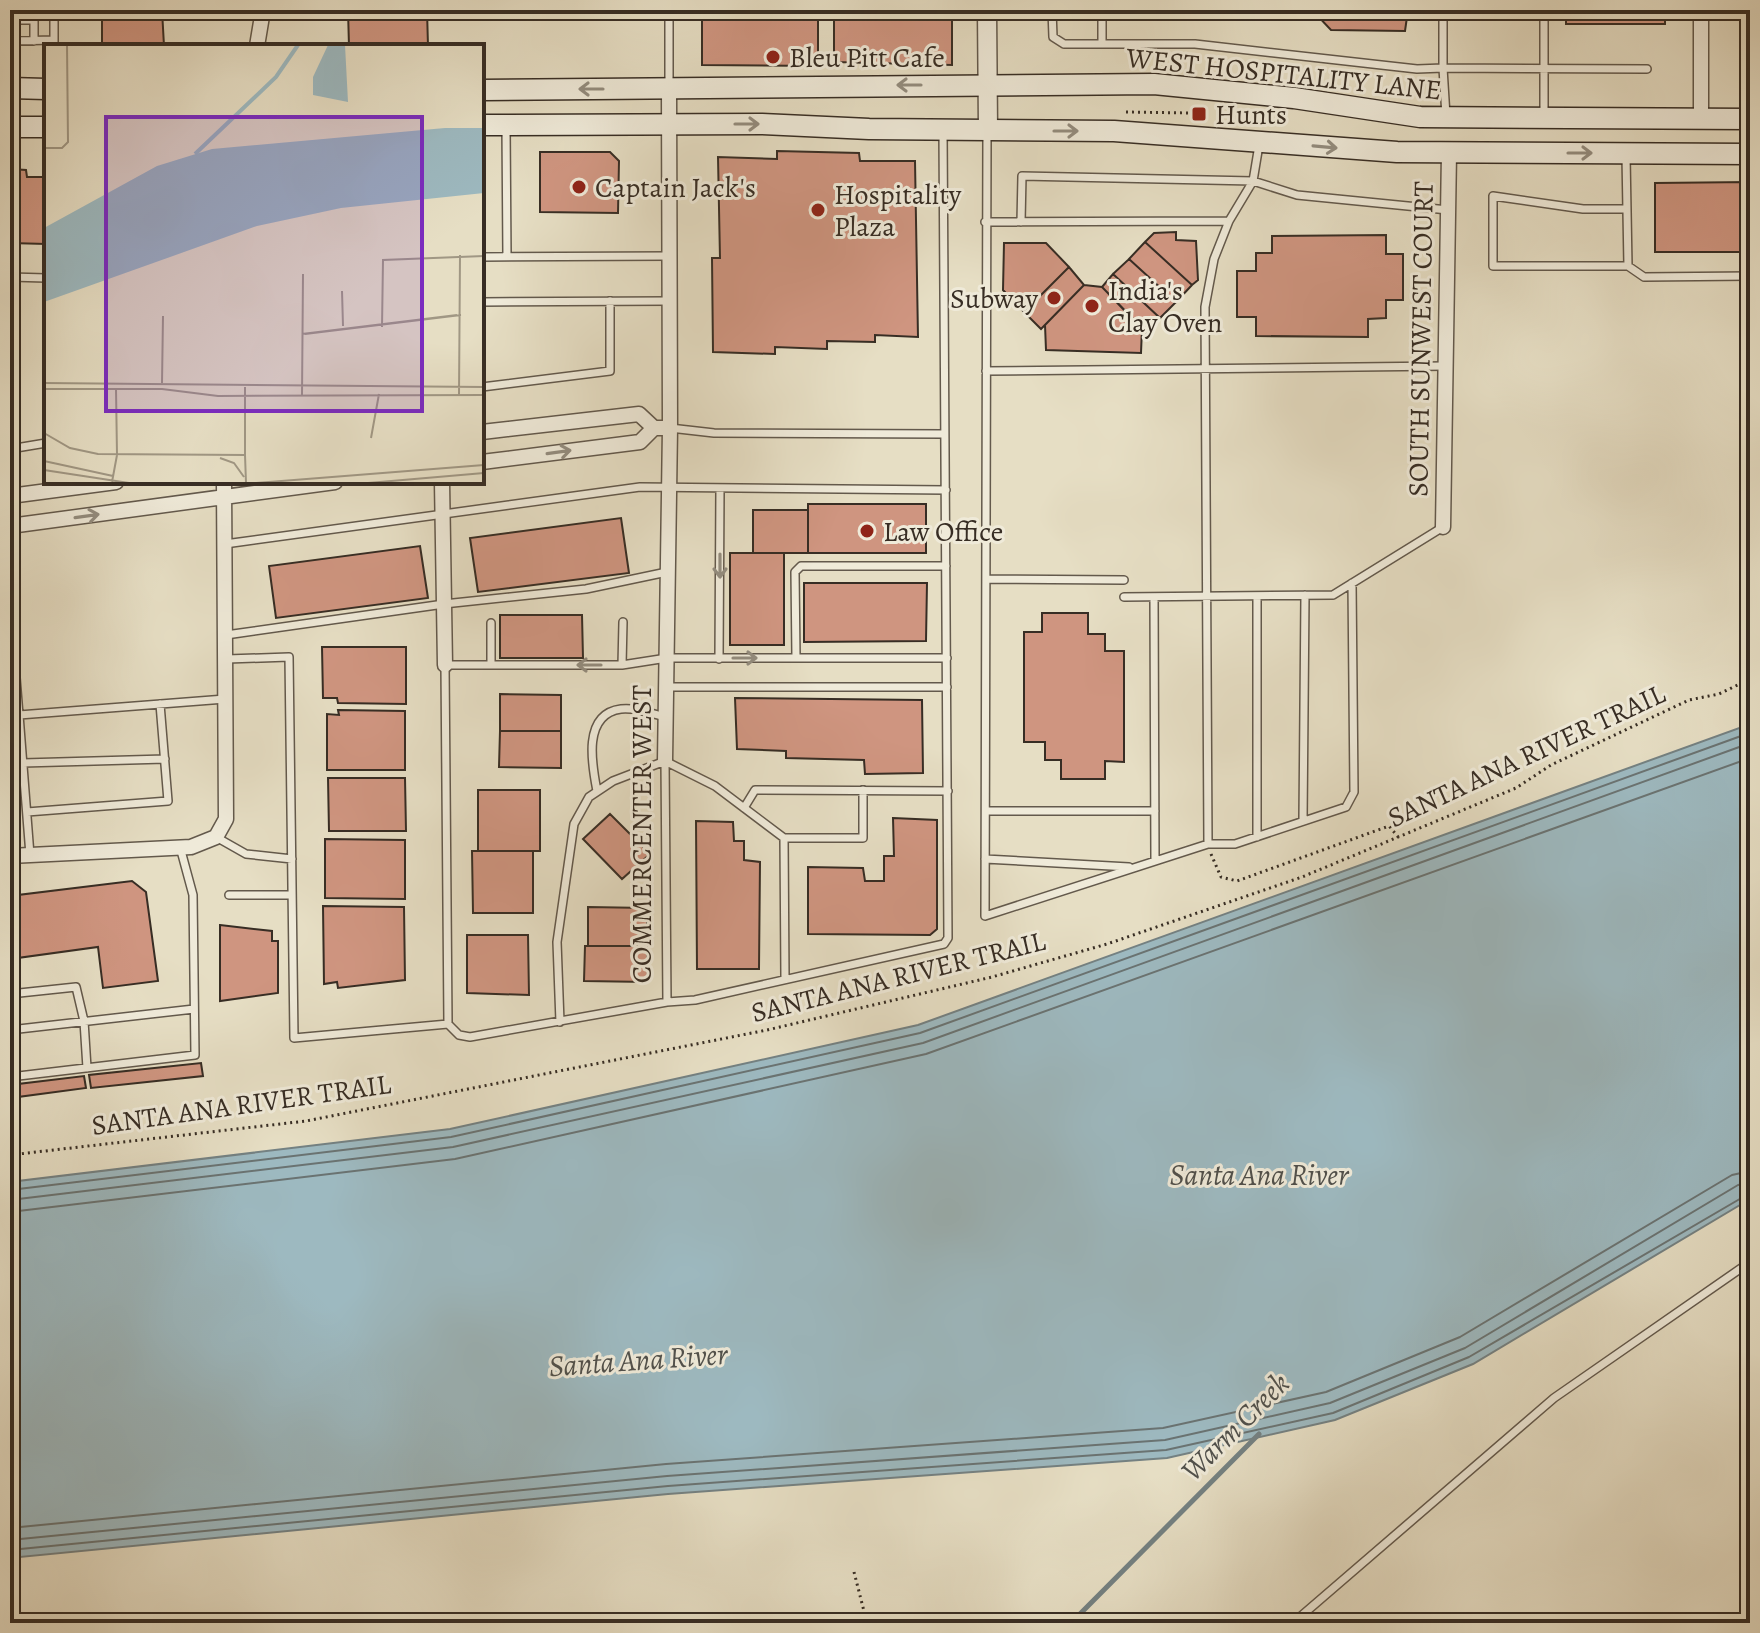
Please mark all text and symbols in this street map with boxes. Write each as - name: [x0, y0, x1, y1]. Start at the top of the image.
- street label: WEST HOSPITALITY LANE: [1123, 38, 1443, 109]
- place label: Bleu Pitt Cafe: [789, 39, 945, 77]
- inset map: [44, 44, 484, 484]
- marker: Bleu Pitt Cafe: [764, 48, 782, 66]
- one-way arrow: [896, 77, 923, 93]
- one-way arrow: [578, 81, 605, 97]
- place label: Hunts: [1215, 96, 1287, 134]
- marker: Hunts: [1190, 105, 1208, 123]
- one-way arrow: [733, 116, 760, 132]
- one-way arrow: [1052, 123, 1079, 139]
- one-way arrow: [1311, 139, 1338, 154]
- one-way arrow: [1566, 145, 1593, 161]
- place label: Captain Jack's: [595, 169, 756, 207]
- place label: Hospitality Plaza: [834, 176, 962, 246]
- marker: Captain Jack's: [570, 178, 588, 196]
- street label: SOUTH SUNWEST COURT: [1399, 181, 1443, 497]
- marker: Hospitality Plaza: [809, 201, 827, 219]
- place label: India's Clay Oven: [1108, 272, 1222, 342]
- place label: Subway: [950, 280, 1039, 318]
- marker: Subway: [1045, 289, 1063, 307]
- marker: India's Clay Oven: [1083, 297, 1101, 315]
- one-way arrow: [546, 444, 571, 459]
- one-way arrow: [73, 508, 100, 523]
- place label: Law Office: [883, 513, 1003, 551]
- marker: Law Office: [858, 522, 876, 540]
- one-way arrow: [712, 552, 728, 579]
- one-way arrow: [731, 650, 758, 666]
- one-way arrow: [576, 657, 603, 673]
- street label: SANTA ANA RIVER TRAIL: [1382, 675, 1672, 837]
- street label: COMMERCENTER WEST: [623, 685, 661, 983]
- street label: SANTA ANA RIVER TRAIL: [747, 922, 1050, 1032]
- street label: SANTA ANA RIVER TRAIL: [89, 1065, 394, 1145]
- water label: Santa Ana River: [1170, 1155, 1350, 1195]
- water label: Santa Ana River: [547, 1334, 730, 1386]
- water label: Warm Creek: [1172, 1364, 1298, 1490]

